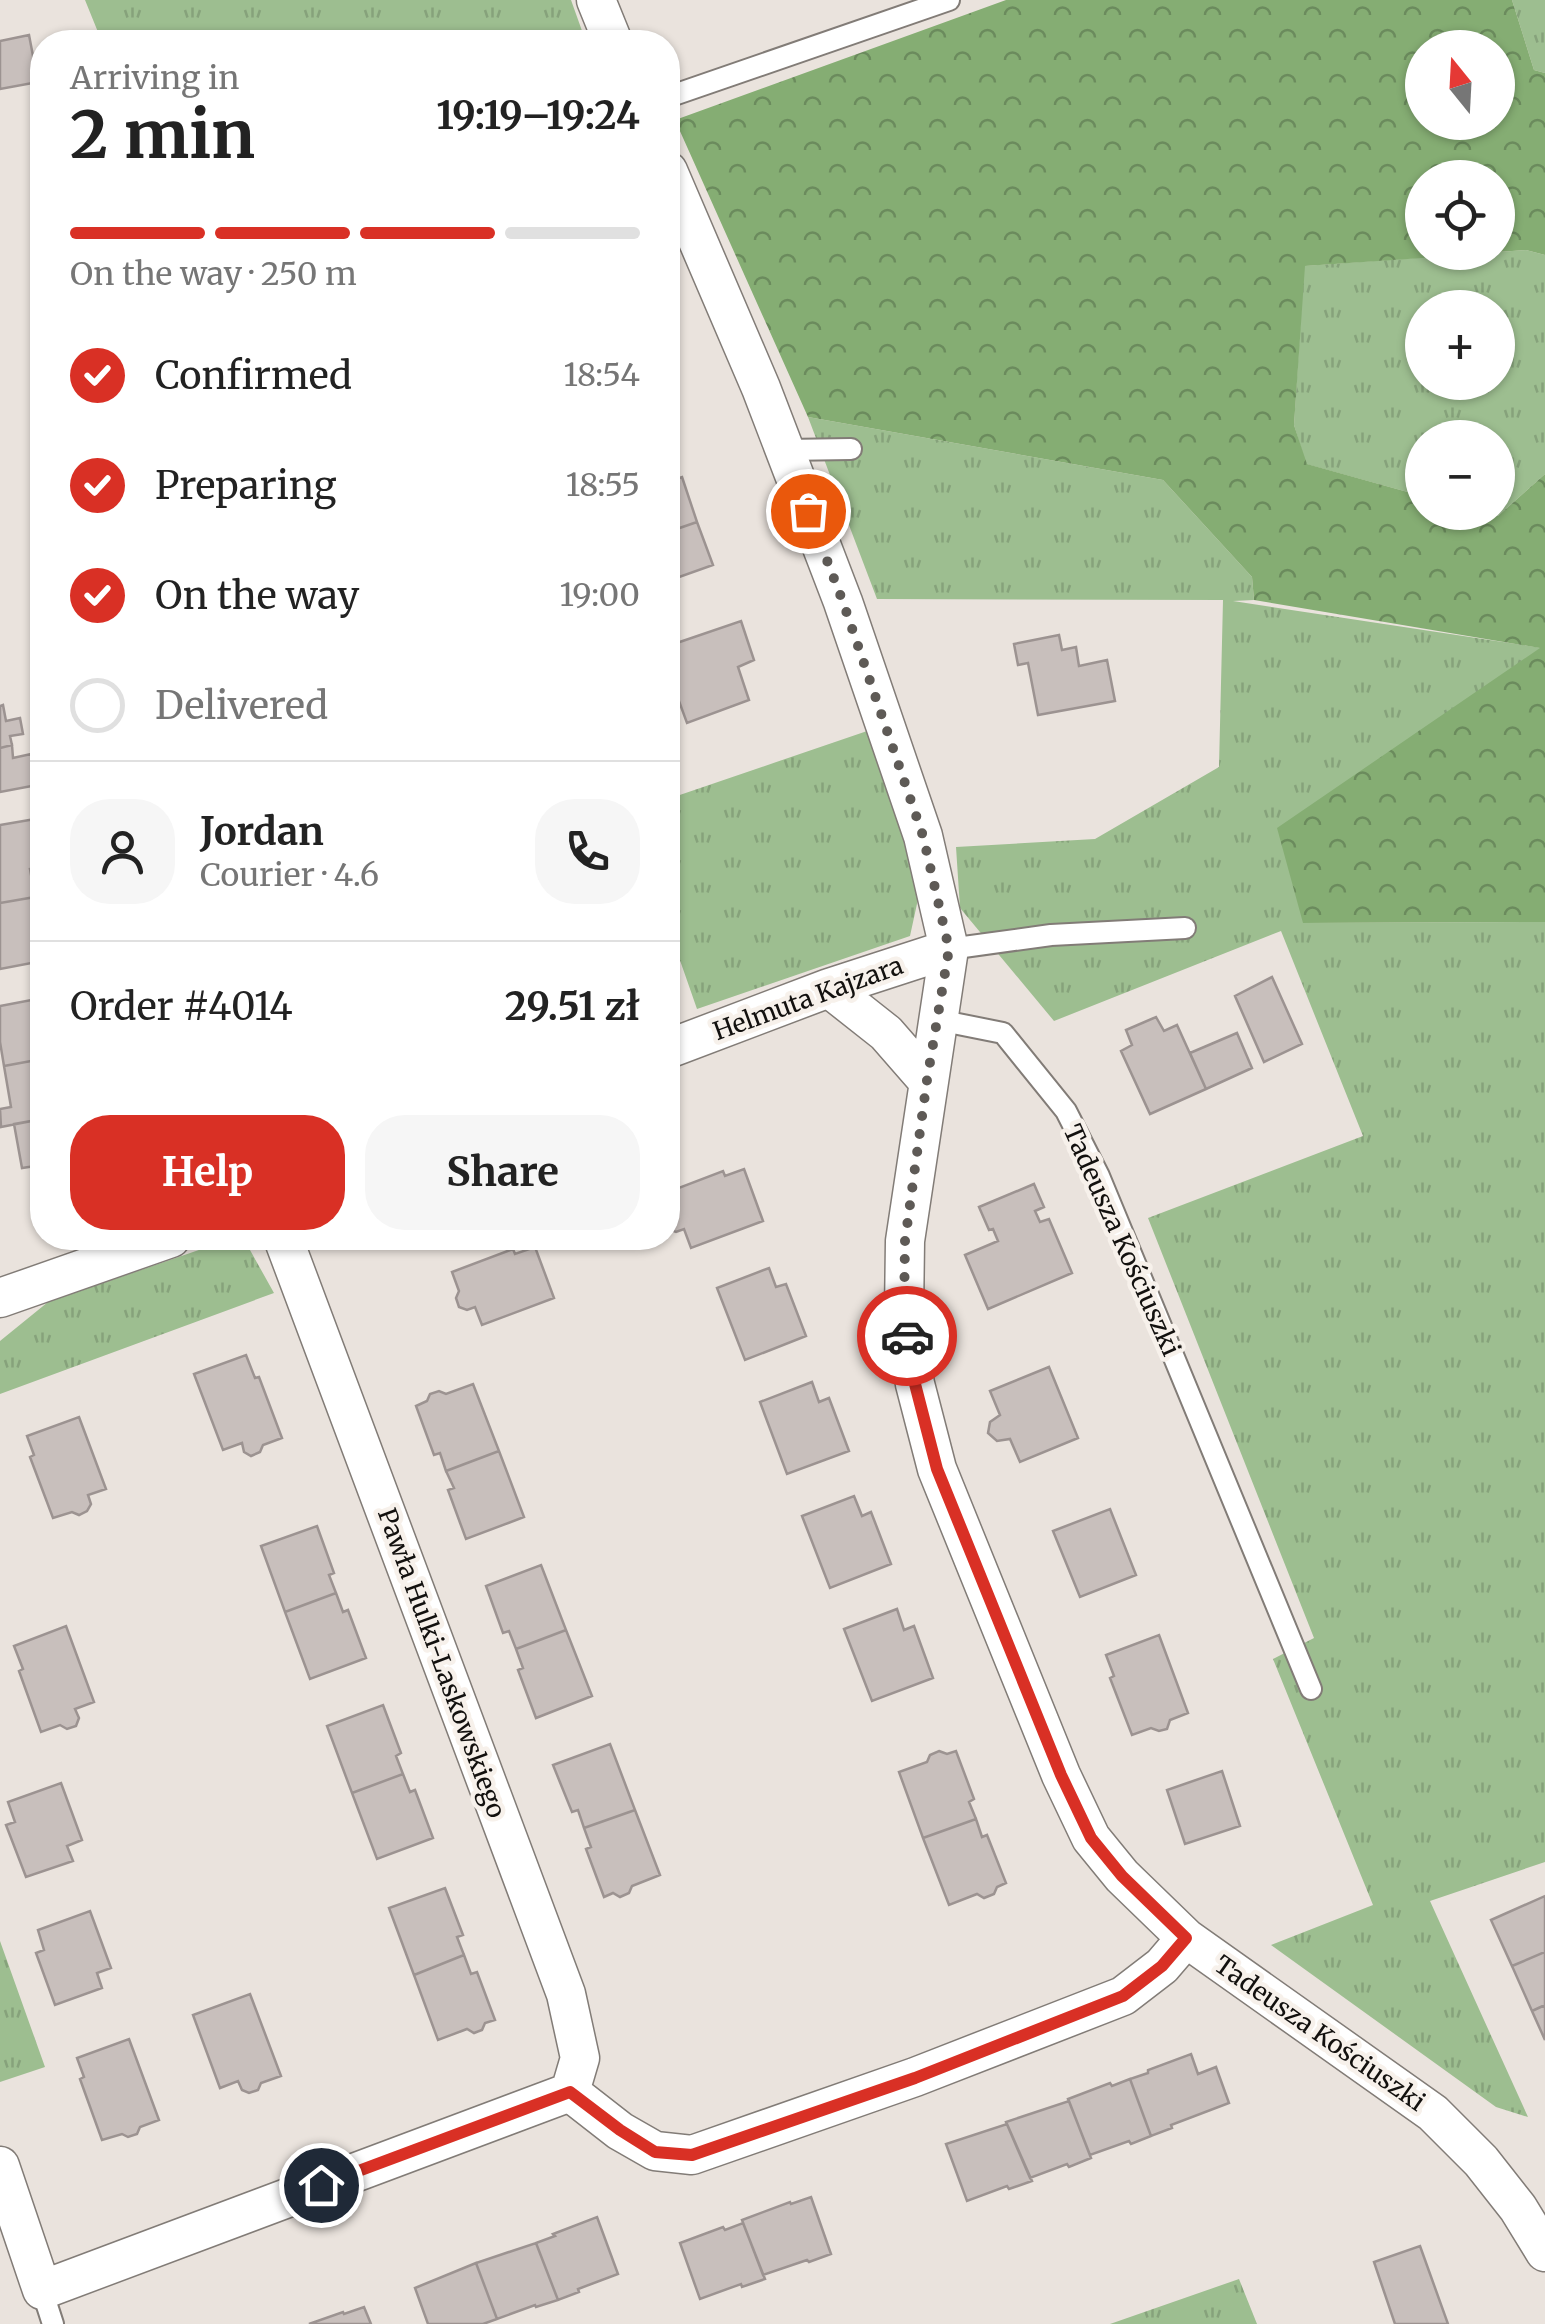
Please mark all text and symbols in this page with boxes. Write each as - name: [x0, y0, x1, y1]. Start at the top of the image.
- north arrow: [1405, 30, 1515, 140]
- map controls: [1405, 30, 1515, 530]
- text: Arriving in: [70, 58, 239, 98]
- text: 19:19–19:24: [436, 92, 640, 139]
- text: 2 min: [70, 94, 255, 176]
- button: locate: [1405, 160, 1515, 270]
- text: On the way · 250 m: [70, 254, 357, 294]
- button: +: [1405, 290, 1515, 400]
- icon: check: [70, 348, 125, 403]
- text: Confirmed: [155, 352, 352, 399]
- text: 18:54: [564, 355, 640, 395]
- button: −: [1405, 420, 1515, 530]
- icon: check: [70, 458, 125, 513]
- text: Preparing: [155, 462, 337, 509]
- text: 18:55: [566, 465, 640, 505]
- pin: [766, 469, 851, 554]
- icon: bag: [781, 484, 836, 539]
- icon: check: [70, 568, 125, 623]
- text: On the way: [155, 572, 359, 619]
- text: 19:00: [559, 575, 640, 615]
- text: Delivered: [155, 682, 328, 729]
- button: person: [70, 799, 175, 904]
- button: phone: [535, 799, 640, 904]
- text: Jordan: [200, 808, 324, 855]
- text: Courier · 4.6: [200, 855, 379, 895]
- street label: Helmuta Kajzara: [709, 949, 907, 1047]
- text: Order #4014: [70, 983, 293, 1030]
- text: 29.51 zł: [505, 983, 640, 1030]
- button: Help: [70, 1115, 345, 1230]
- button: Share: [365, 1115, 640, 1230]
- street label: Tadeusza Kościuszki: [1057, 1119, 1187, 1361]
- courier: [857, 1286, 957, 1386]
- icon: car: [880, 1309, 935, 1364]
- street label: Pawła Hulki-Laskowskiego: [371, 1504, 513, 1822]
- street label: Tadeusza Kościuszki: [1208, 1948, 1432, 2118]
- pin: [279, 2143, 364, 2228]
- icon: home: [294, 2158, 349, 2213]

